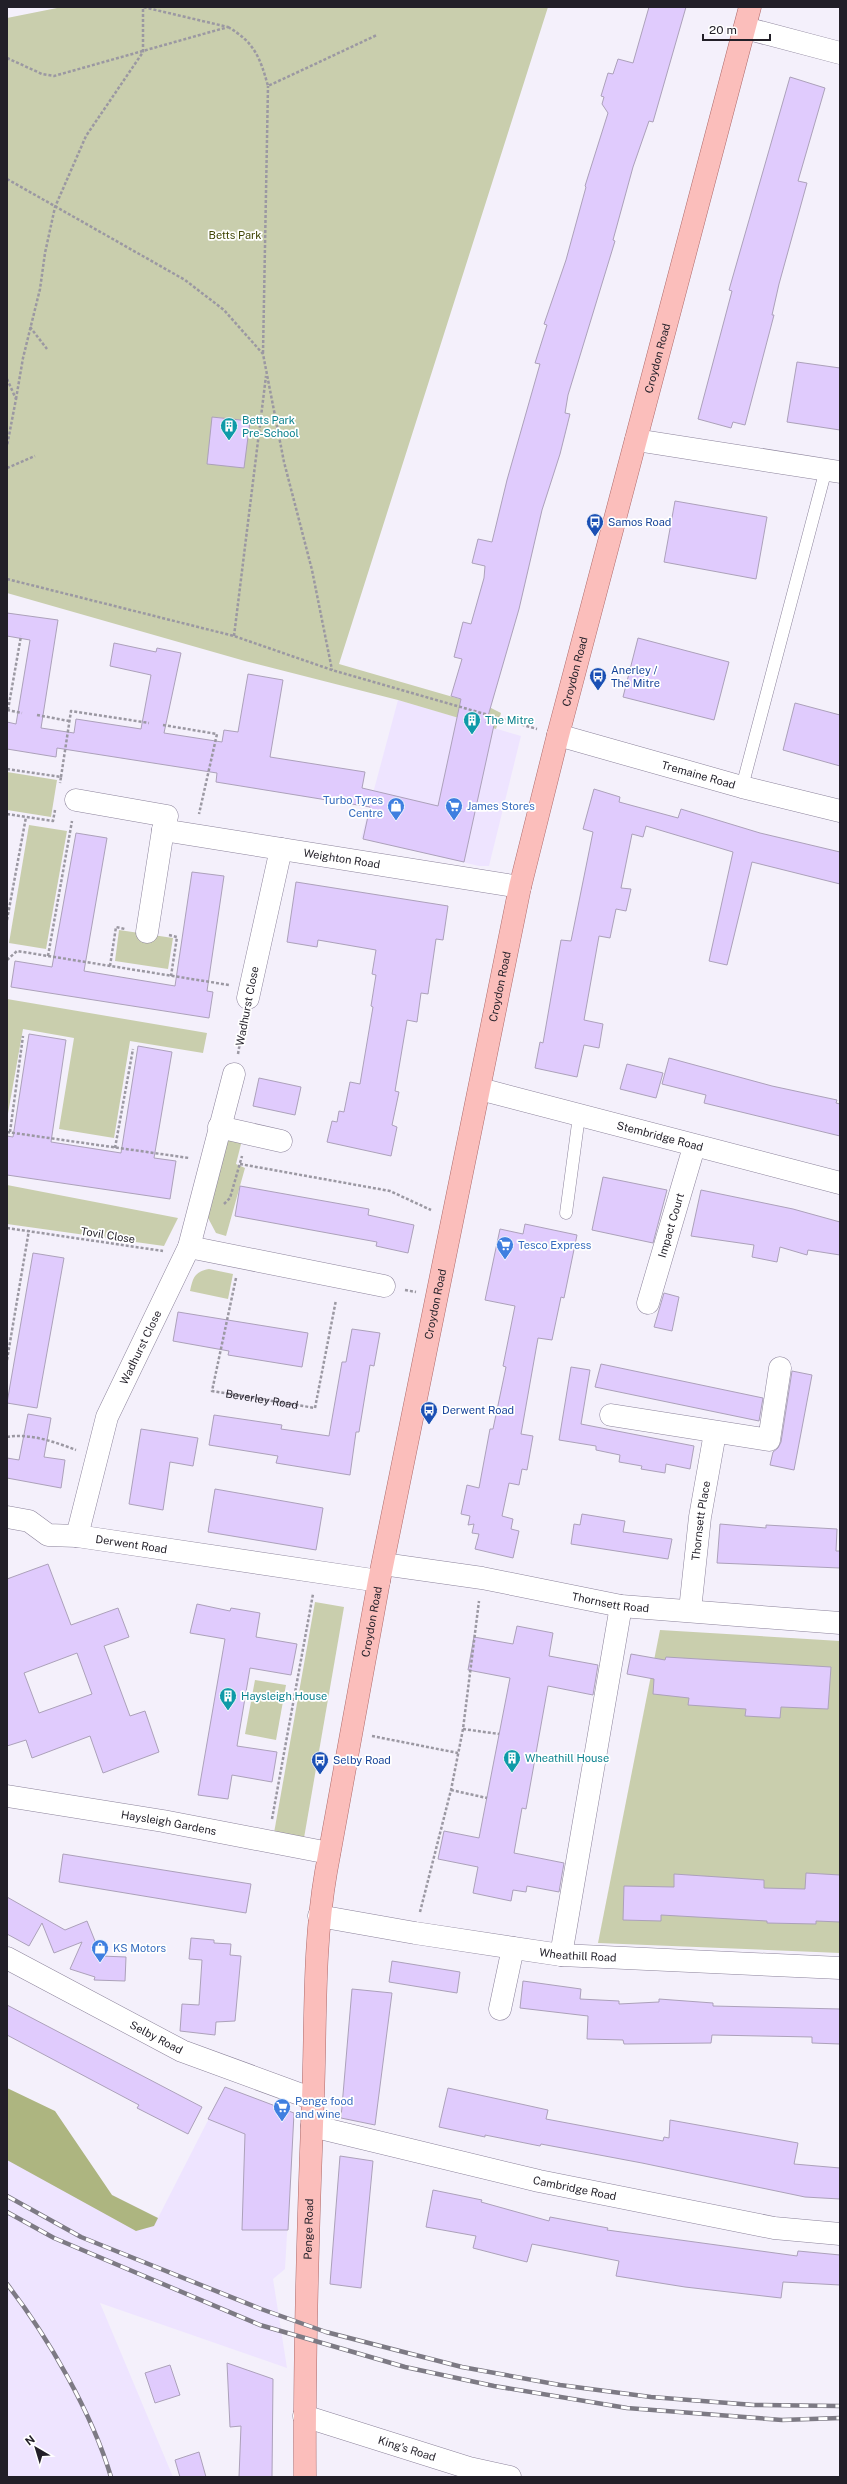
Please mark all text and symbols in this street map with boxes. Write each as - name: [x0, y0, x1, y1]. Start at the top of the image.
- scale bar: [703, 16, 770, 42]
- text: 20 m: [709, 23, 737, 37]
- park label: Betts Park: [208, 229, 262, 241]
- street label: Croydon Road: [642, 322, 672, 394]
- place label: Betts Park Pre-School: [242, 414, 299, 439]
- building icon: Betts Park Pre-School: [219, 416, 239, 441]
- bus stop icon: Samos Road: [585, 512, 605, 537]
- place label: Samos Road: [608, 516, 671, 528]
- street label: Croydon Road: [560, 635, 590, 708]
- place label: Anerley / The Mitre: [611, 664, 660, 689]
- bus stop icon: Anerley / The Mitre: [588, 666, 608, 691]
- building icon: The Mitre: [462, 710, 482, 735]
- place label: The Mitre: [485, 714, 534, 726]
- street label: Tremaine Road: [660, 759, 737, 791]
- place label: Turbo Tyres Centre: [323, 794, 383, 819]
- shop icon: Turbo Tyres Centre: [386, 796, 406, 821]
- supermarket icon: James Stores: [444, 796, 464, 821]
- place label: James Stores: [467, 800, 535, 812]
- street label: Weighton Road: [303, 847, 381, 871]
- street label: Croydon Road: [487, 950, 513, 1023]
- street label: Wadhurst Close: [233, 965, 261, 1047]
- street label: Stembridge Road: [615, 1119, 704, 1153]
- street label: Impact Court: [656, 1192, 686, 1259]
- street label: Tovil Close: [80, 1225, 136, 1245]
- supermarket icon: Tesco Express: [495, 1235, 515, 1260]
- place label: Tesco Express: [518, 1239, 592, 1251]
- street label: Croydon Road: [422, 1268, 448, 1340]
- street label: Wadhurst Close: [118, 1308, 164, 1386]
- street label: Beverley Road: [225, 1387, 299, 1411]
- bus stop icon: Derwent Road: [419, 1400, 439, 1425]
- place label: Derwent Road: [442, 1404, 514, 1416]
- street label: Thornsett Place: [689, 1480, 712, 1561]
- street label: Derwent Road: [95, 1533, 168, 1555]
- street label: Croydon Road: [359, 1585, 384, 1658]
- street label: Thornsett Road: [571, 1590, 650, 1614]
- building icon: Haysleigh House: [218, 1686, 238, 1711]
- place label: Haysleigh House: [241, 1690, 327, 1702]
- building icon: Wheathill House: [502, 1748, 522, 1773]
- bus stop icon: Selby Road: [310, 1750, 330, 1775]
- place label: Wheathill House: [525, 1752, 609, 1764]
- place label: Selby Road: [333, 1754, 391, 1766]
- street label: Haysleigh Gardens: [120, 1808, 218, 1837]
- shop icon: KS Motors: [90, 1938, 110, 1963]
- place label: KS Motors: [113, 1942, 166, 1954]
- street label: Wheathill Road: [538, 1946, 617, 1964]
- street label: Selby Road: [128, 2018, 185, 2056]
- place label: Penge food and wine: [295, 2095, 353, 2120]
- supermarket icon: Penge food and wine: [272, 2097, 292, 2122]
- street label: Cambridge Road: [532, 2174, 618, 2202]
- street label: Penge Road: [301, 2198, 315, 2260]
- north arrow: [16, 2428, 56, 2468]
- text: N: [23, 2433, 37, 2447]
- street label: King's Road: [377, 2434, 437, 2463]

